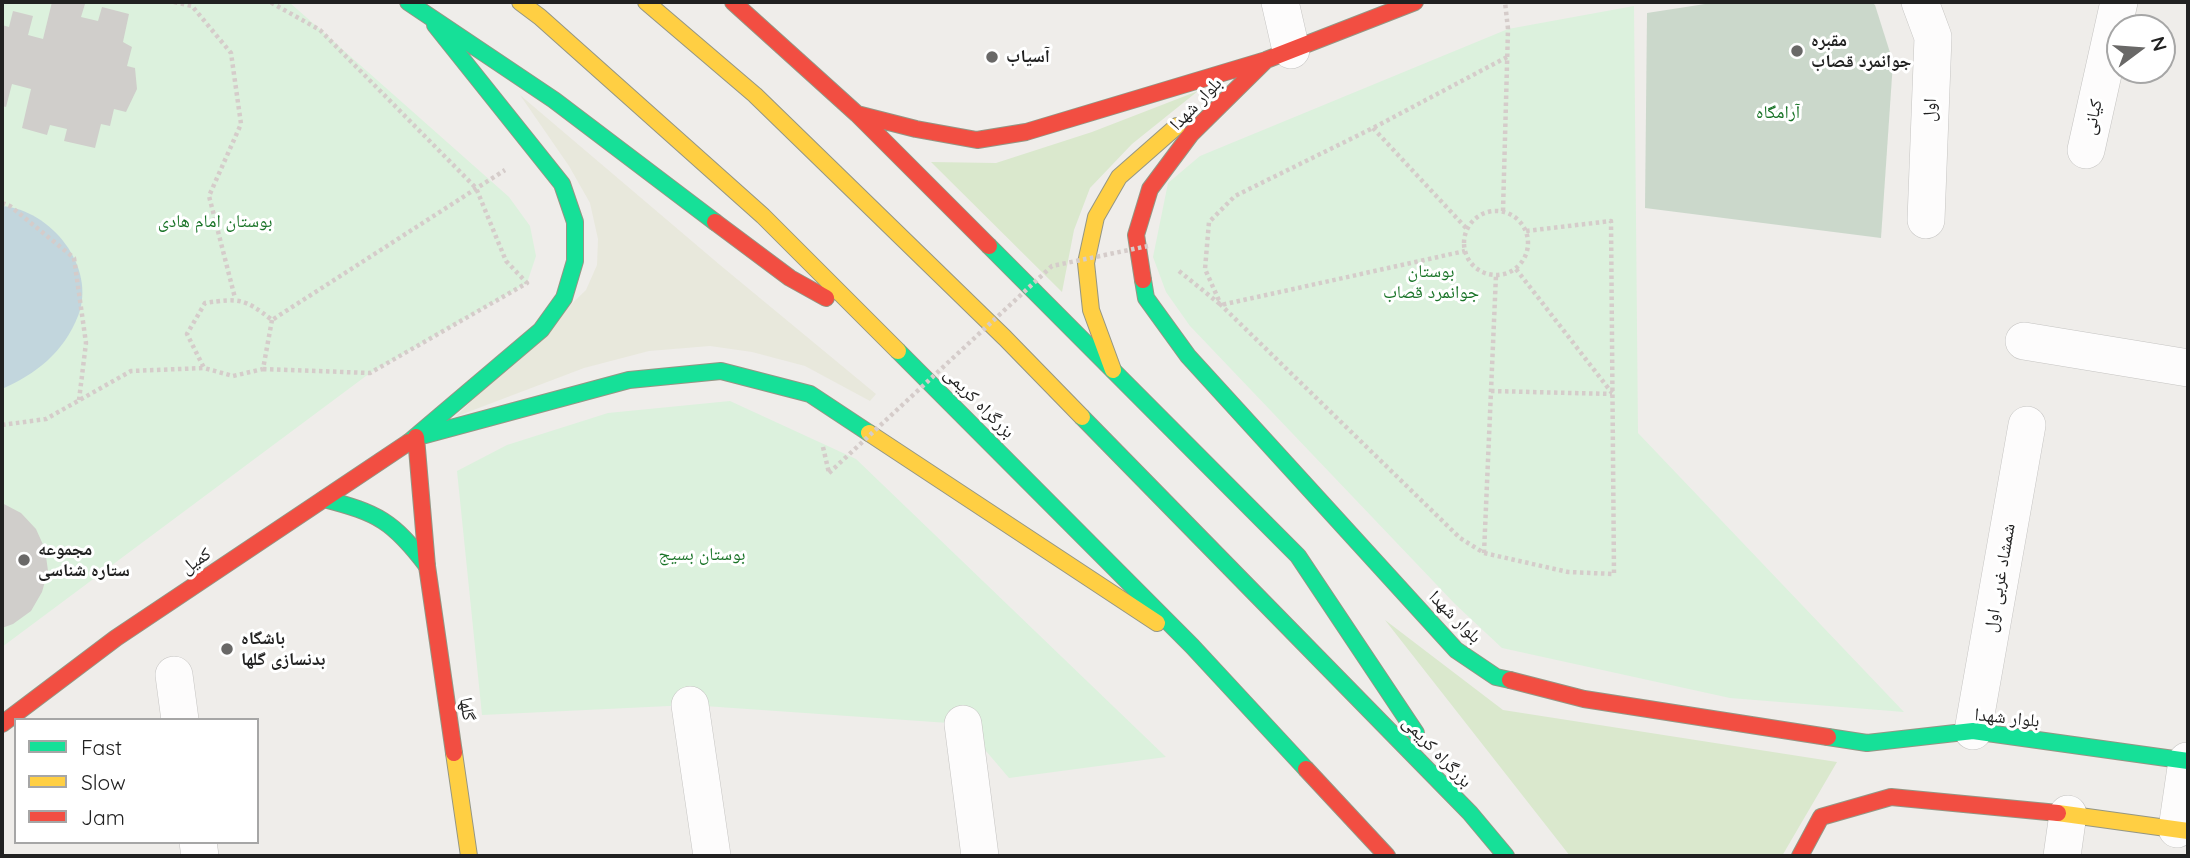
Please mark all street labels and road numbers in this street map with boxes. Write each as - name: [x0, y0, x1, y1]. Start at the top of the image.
- street label: بلوار شهدا: [1165, 73, 1227, 135]
- street label: کیانی: [2079, 97, 2107, 137]
- street label: اول: [1919, 98, 1941, 122]
- street label: بزرگراه کریمی: [939, 363, 1019, 443]
- street label: شمشاد غربی اول: [1980, 522, 2020, 634]
- street label: کمیل: [177, 543, 215, 579]
- street label: بلوار شهدا: [1424, 586, 1486, 648]
- street label: گلها: [455, 696, 479, 722]
- street label: بلوار شهدا: [1973, 704, 2041, 732]
- street label: بزرگراه کریمی: [1398, 712, 1476, 792]

